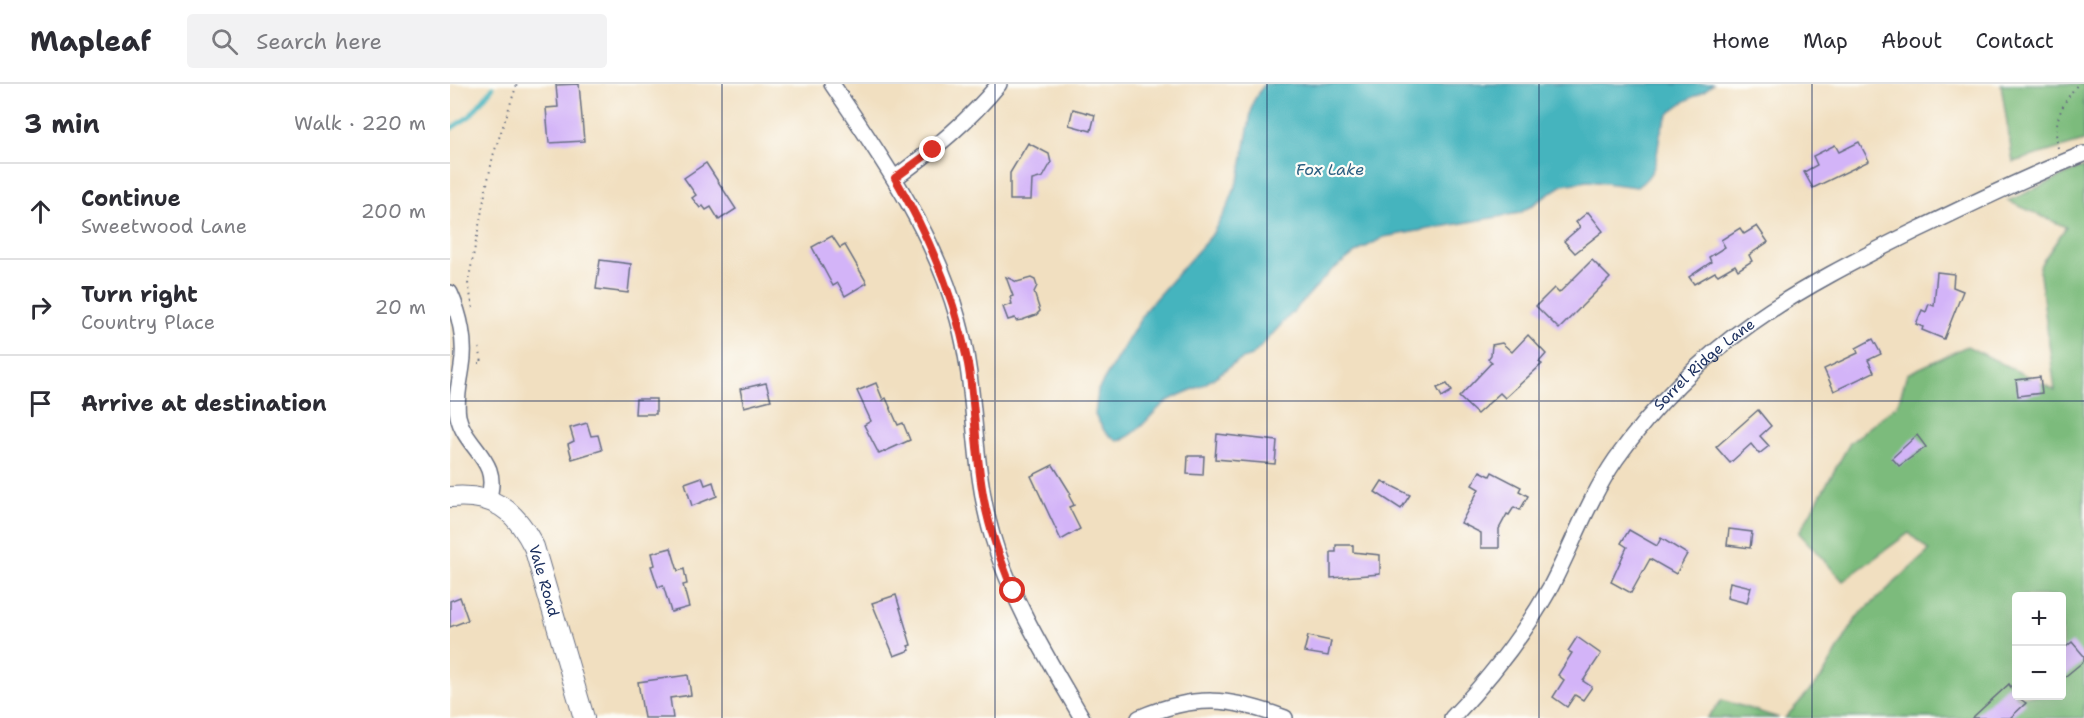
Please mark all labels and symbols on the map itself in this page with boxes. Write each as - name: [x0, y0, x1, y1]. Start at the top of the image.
- route end: [919, 136, 945, 162]
- water label: Fox Lake: [1296, 159, 1364, 180]
- street label: Sorrel Ridge Lane: [1649, 314, 1759, 415]
- street label: Vale Road: [524, 543, 564, 619]
- route start: [999, 577, 1025, 603]

